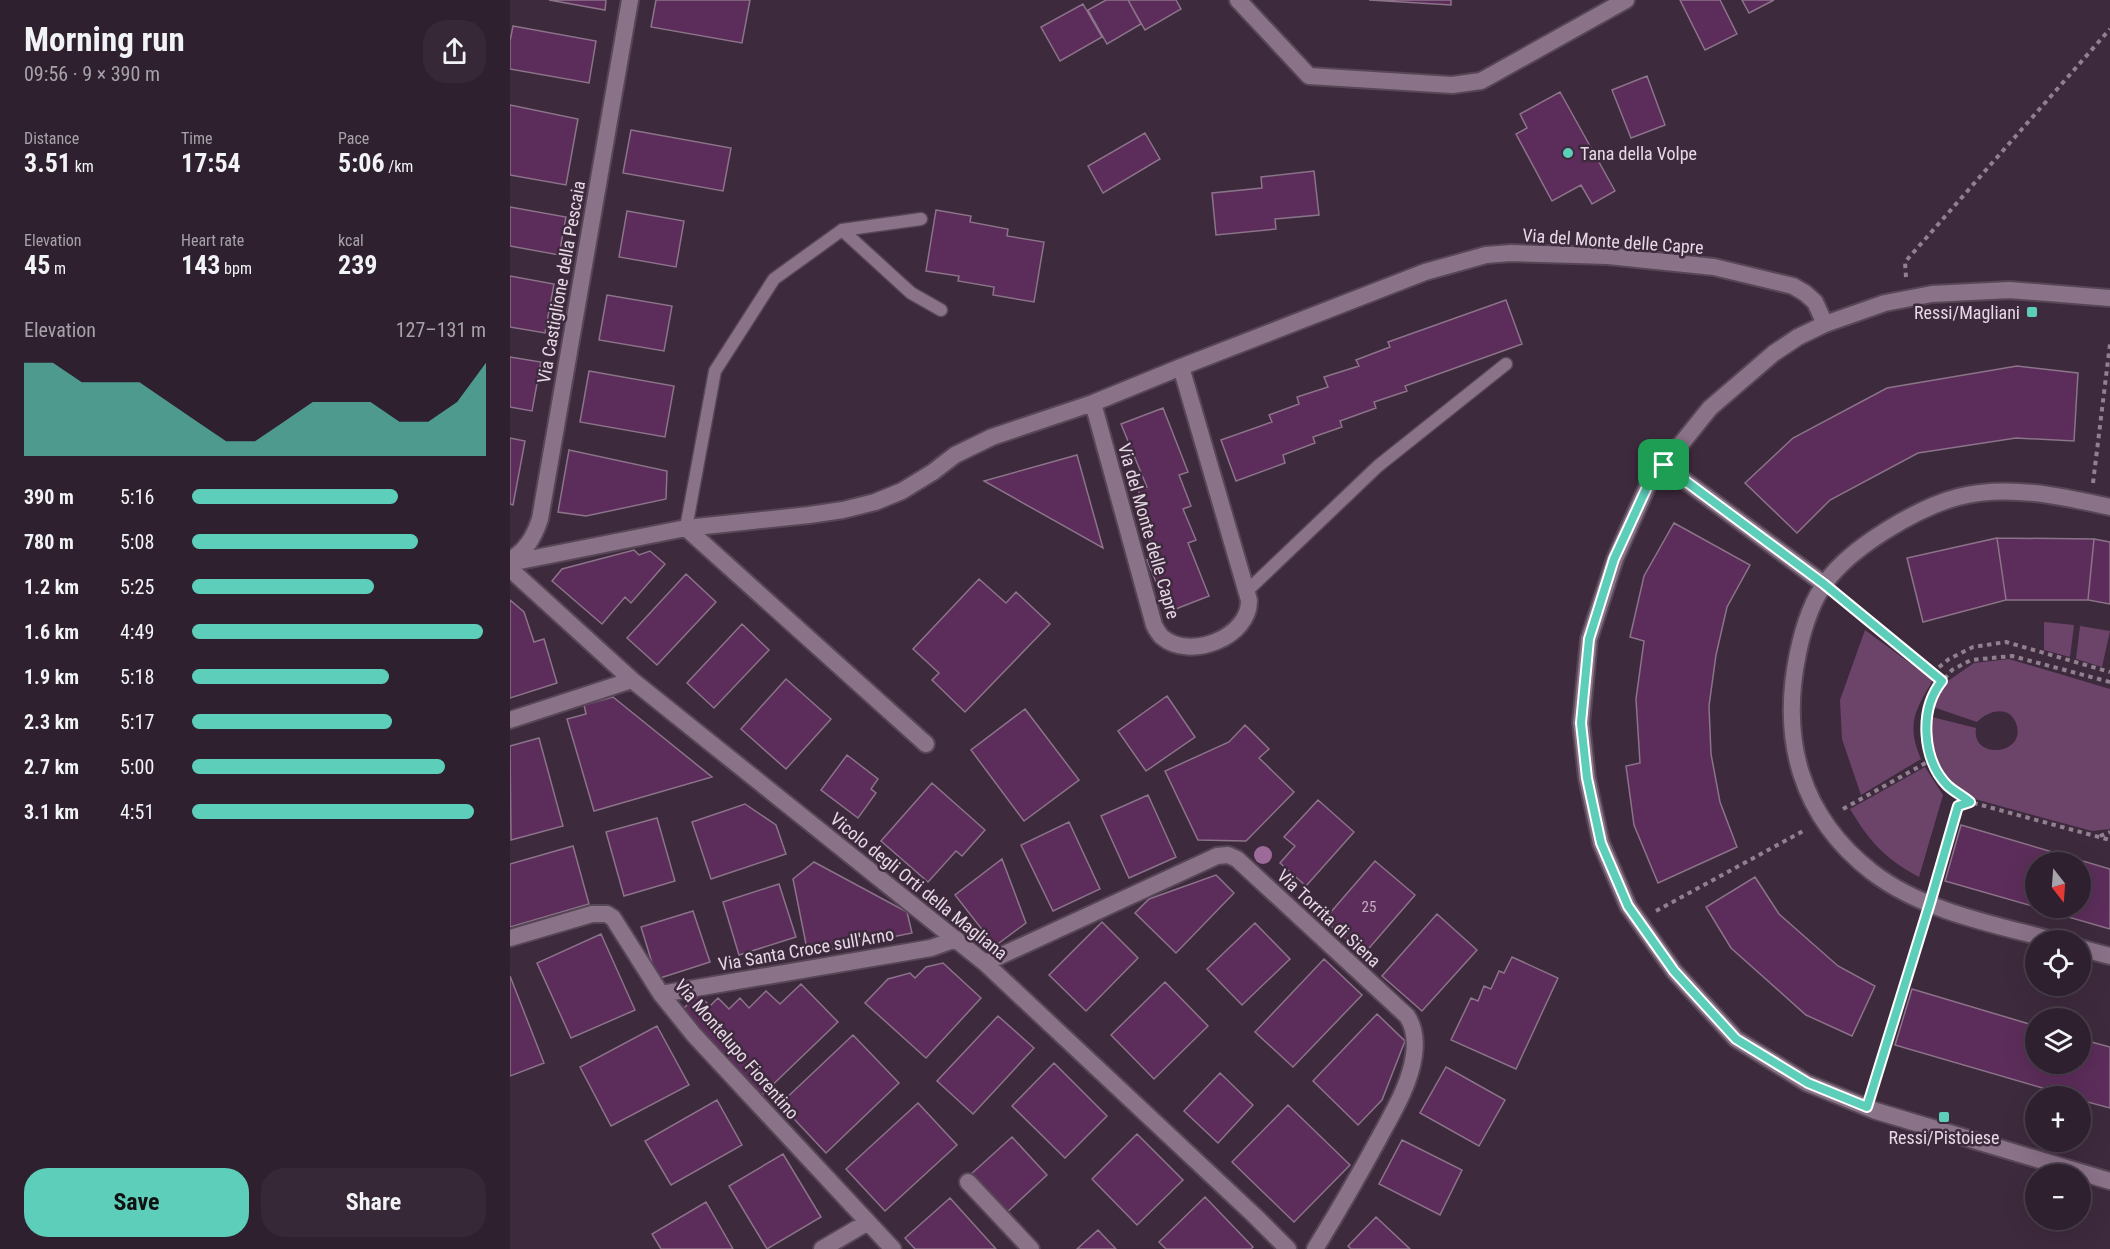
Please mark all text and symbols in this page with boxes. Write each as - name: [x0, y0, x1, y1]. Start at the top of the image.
- text: Morning run: [24, 20, 185, 59]
- button: share: [423, 20, 486, 83]
- text: 09:56 · 9 × 390 m: [24, 62, 160, 86]
- text: Distance: [24, 129, 79, 148]
- text: Time: [181, 129, 213, 148]
- text: Pace: [338, 129, 369, 148]
- place label: Tana della Volpe: [1580, 143, 1697, 164]
- marker: Tana della Volpe: [1561, 146, 1575, 160]
- text: 3.51: [24, 148, 71, 178]
- text: 17:54: [181, 148, 241, 178]
- text: 5:06: [338, 148, 385, 178]
- text: km: [71, 157, 94, 176]
- text: /km: [385, 157, 413, 176]
- street label: Via Castiglione della Pescaia: [533, 179, 589, 385]
- street label: Via del Monte delle Capre: [1522, 224, 1704, 258]
- text: Elevation: [24, 231, 82, 250]
- text: Heart rate: [181, 231, 244, 250]
- text: kcal: [338, 231, 364, 250]
- text: 45: [24, 250, 50, 280]
- text: 143: [181, 250, 220, 280]
- text: 239: [338, 250, 377, 280]
- text: m: [50, 259, 66, 278]
- text: bpm: [220, 259, 252, 278]
- place label: Ressi/Magliani: [1914, 302, 2020, 323]
- marker: Ressi/Magliani: [2025, 305, 2039, 319]
- text: Elevation: [24, 318, 96, 342]
- text: 127–131 m: [396, 318, 486, 342]
- pin: [1638, 439, 1689, 490]
- street label: Via del Monte delle Capre: [1114, 441, 1184, 621]
- icon: arrive: [1647, 448, 1680, 481]
- text: 390 m: [24, 485, 74, 509]
- text: 5:16: [120, 485, 154, 509]
- text: 780 m: [24, 530, 74, 554]
- text: 5:08: [120, 530, 154, 554]
- text: 1.2 km: [24, 575, 79, 599]
- text: 5:25: [120, 575, 154, 599]
- text: 1.6 km: [24, 620, 79, 644]
- text: 4:49: [120, 620, 154, 644]
- text: 1.9 km: [24, 665, 79, 689]
- text: 5:18: [120, 665, 154, 689]
- text: 2.3 km: [24, 710, 79, 734]
- text: 5:17: [120, 710, 154, 734]
- text: 2.7 km: [24, 755, 79, 779]
- text: 5:00: [120, 755, 154, 779]
- text: 3.1 km: [24, 800, 79, 824]
- text: 4:51: [120, 800, 154, 824]
- street label: Vicolo degli Orti della Magliana: [826, 808, 1012, 964]
- north arrow: [2025, 852, 2091, 918]
- map controls: [2025, 852, 2091, 1230]
- street label: Via Torrita di Siena: [1273, 865, 1385, 971]
- house number: 25: [1362, 898, 1376, 916]
- street label: Via Santa Croce sull'Arno: [717, 923, 895, 975]
- button: locate: [2025, 930, 2091, 996]
- street label: Via Montelupo Fiorentino: [671, 975, 803, 1123]
- button: layers: [2025, 1008, 2091, 1074]
- button: +: [2025, 1086, 2091, 1152]
- marker: Ressi/Pistoiese: [1937, 1110, 1951, 1124]
- place label: Ressi/Pistoiese: [1889, 1127, 1999, 1148]
- button: −: [2025, 1164, 2091, 1230]
- button: Save: [24, 1168, 249, 1237]
- button: Share: [261, 1168, 486, 1237]

